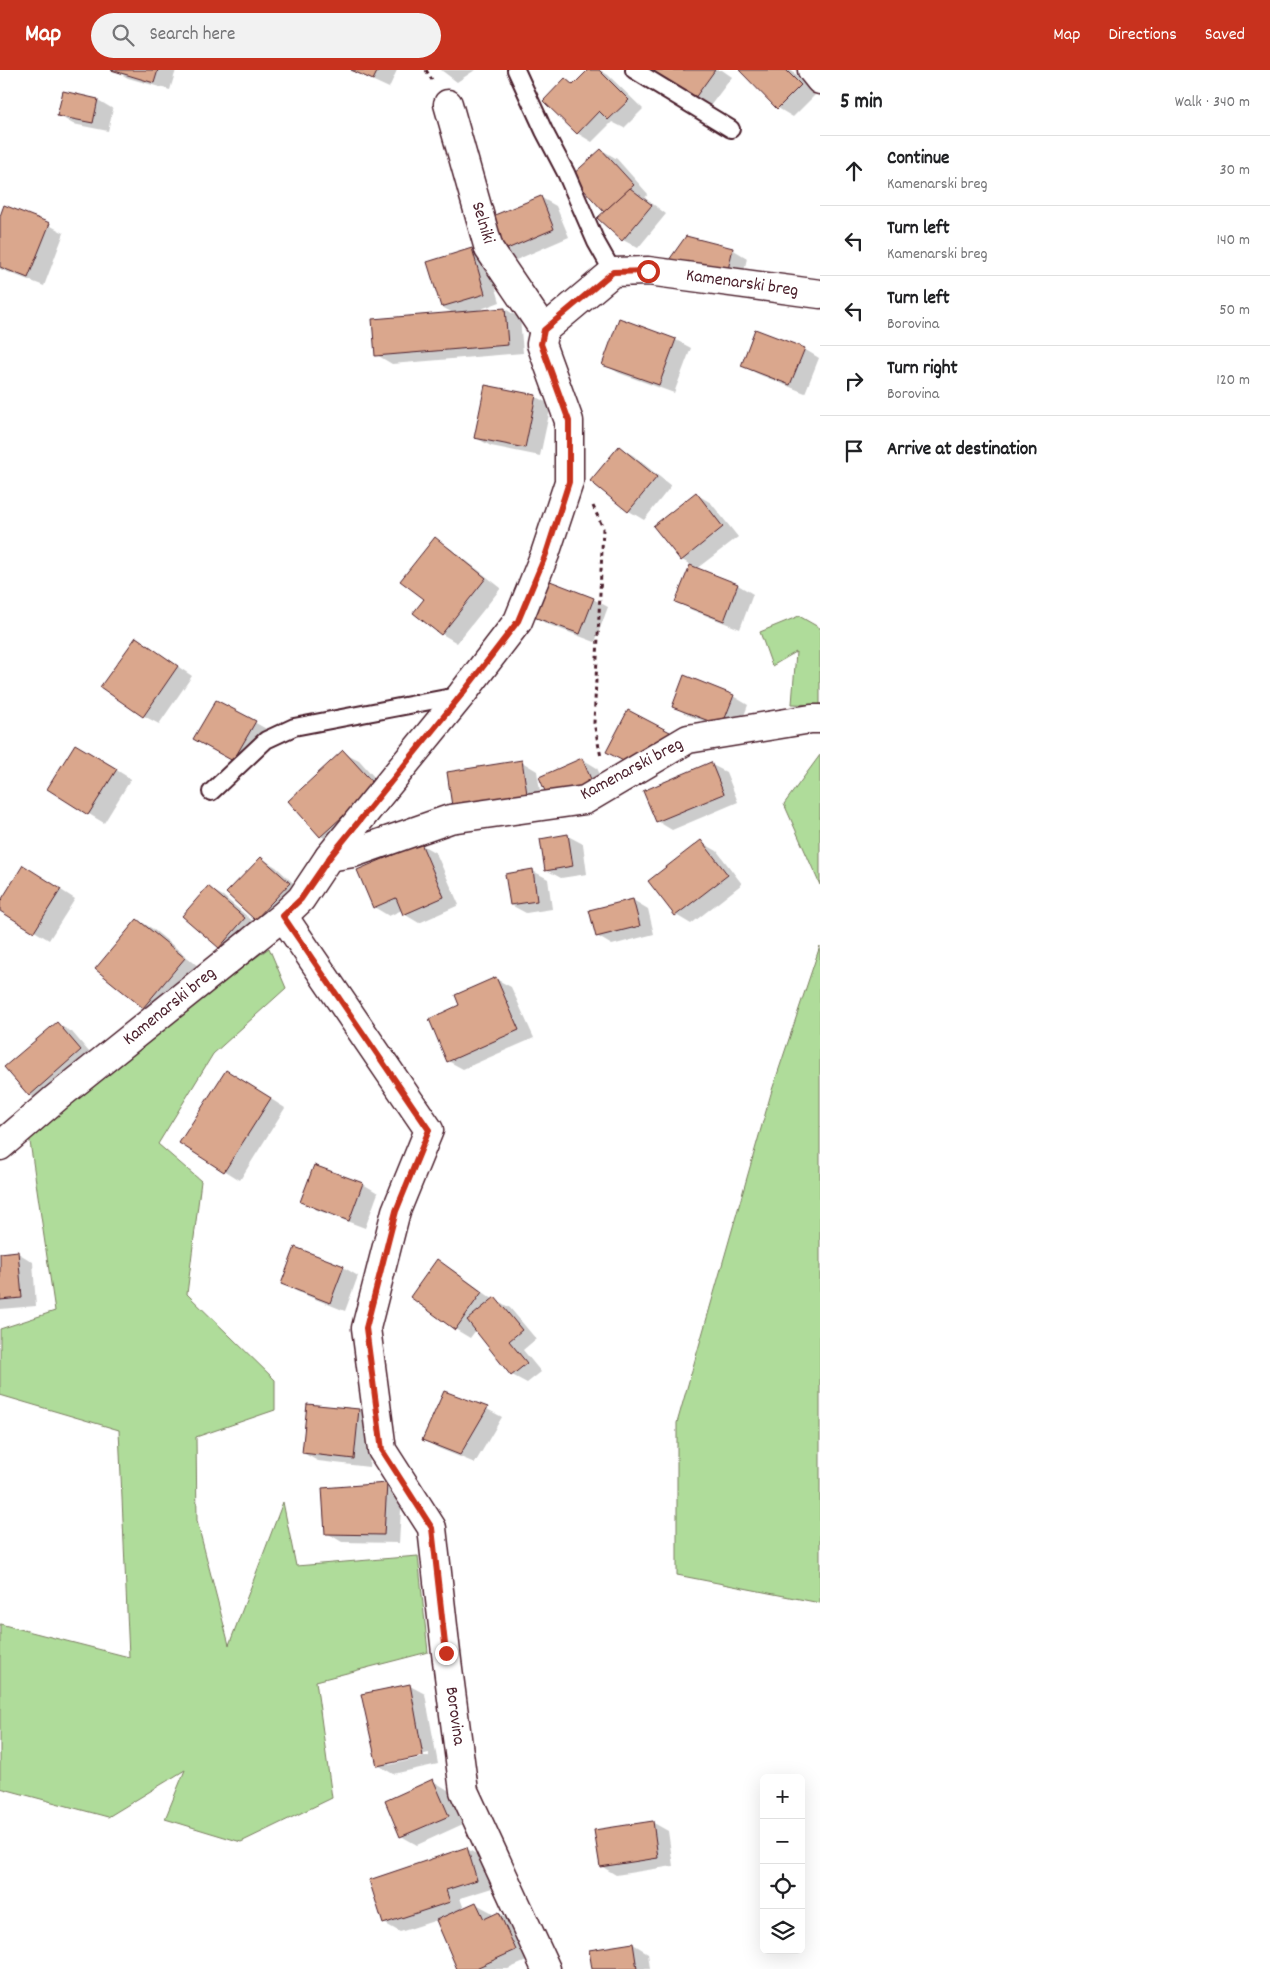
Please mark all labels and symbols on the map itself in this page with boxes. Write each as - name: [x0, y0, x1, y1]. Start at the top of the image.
- street label: Selniki: [464, 199, 500, 247]
- route start: [637, 260, 660, 283]
- street label: Kamenarski breg: [684, 264, 800, 304]
- street label: Kamenarski breg: [576, 732, 688, 808]
- street label: Kamenarski breg: [118, 962, 222, 1052]
- route end: [435, 1642, 458, 1665]
- street label: Borovina: [438, 1685, 471, 1747]

